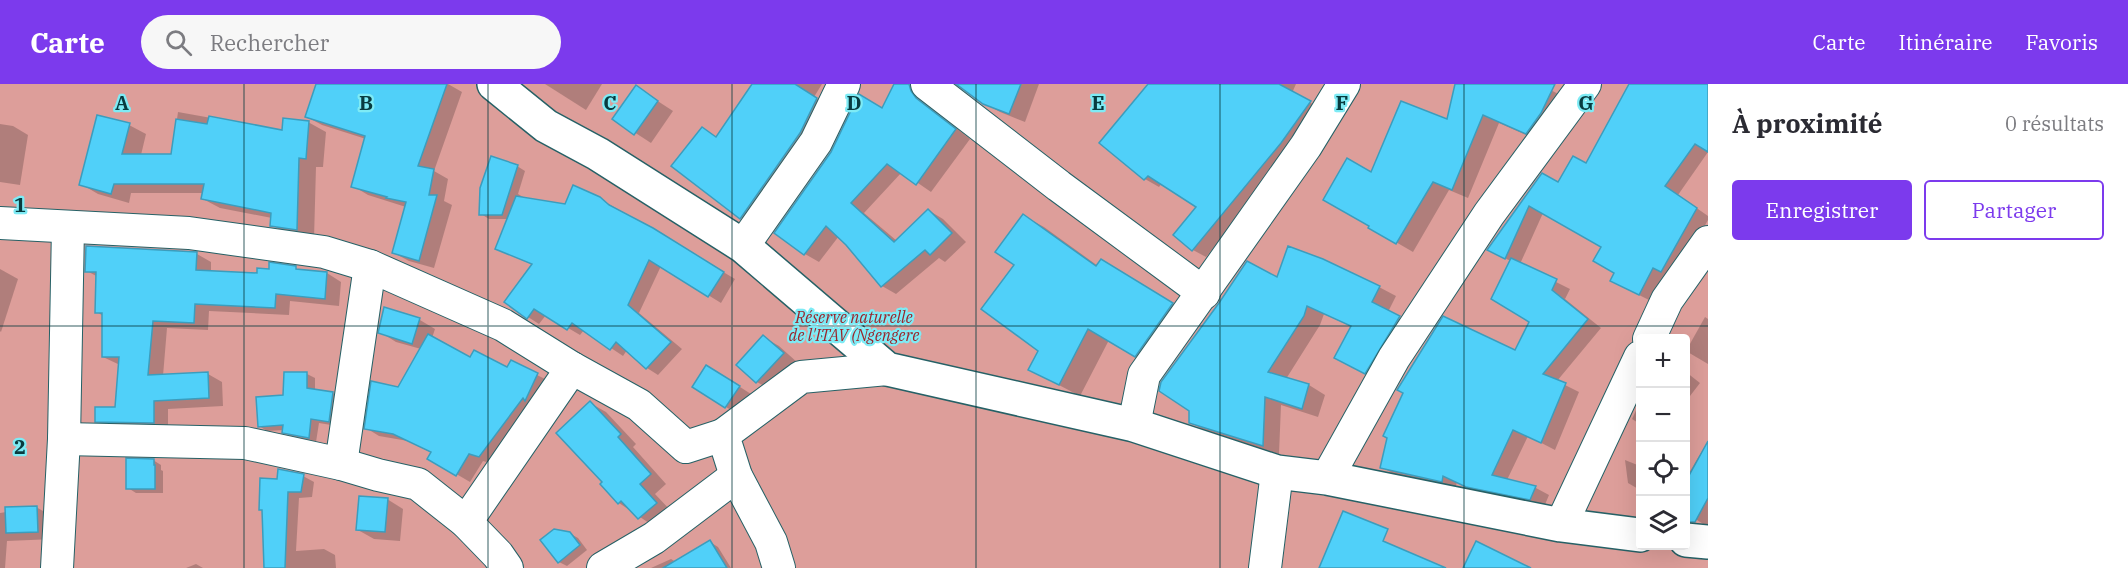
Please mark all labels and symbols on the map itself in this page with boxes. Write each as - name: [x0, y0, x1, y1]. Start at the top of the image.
- text: A: [115, 89, 129, 116]
- text: B: [359, 89, 373, 116]
- text: C: [603, 89, 617, 116]
- text: D: [846, 89, 862, 116]
- text: E: [1091, 89, 1105, 116]
- text: F: [1336, 89, 1348, 116]
- text: G: [1578, 89, 1594, 116]
- text: 1: [14, 191, 26, 218]
- park label: Réserve naturelle de l'ITAV (Ngengere: [789, 307, 919, 345]
- text: 2: [14, 433, 26, 460]

